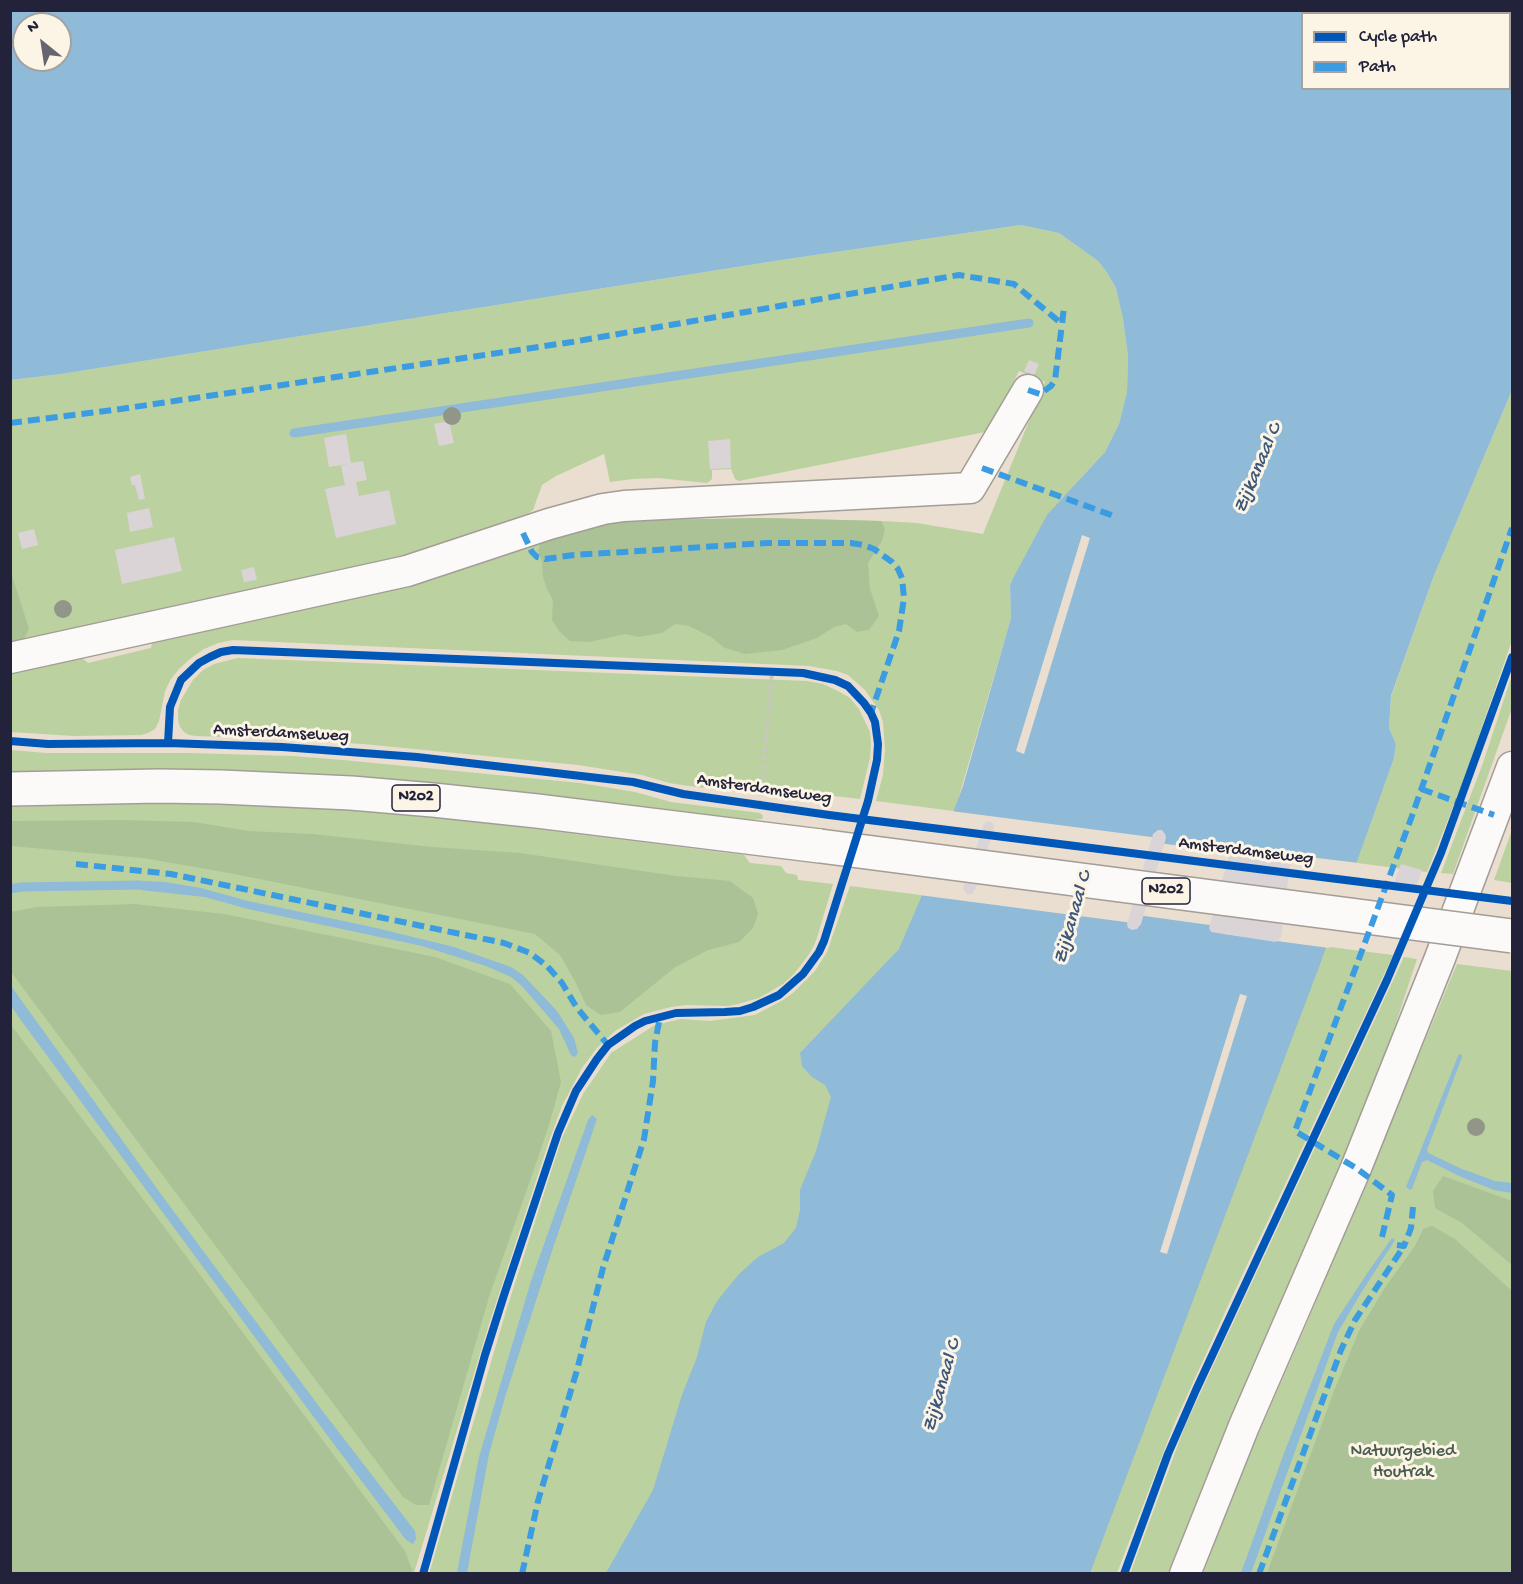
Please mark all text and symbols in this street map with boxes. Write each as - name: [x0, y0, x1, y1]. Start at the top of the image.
- north arrow: [12, 12, 72, 72]
- legend: [1301, 12, 1511, 90]
- text: N: [24, 17, 43, 39]
- text: Cycle path: [1359, 27, 1437, 48]
- text: Path: [1359, 57, 1396, 78]
- water label: Zijkanaal C: [1229, 421, 1289, 517]
- street label: Amsterdamseweg: [213, 720, 349, 748]
- street label: Amsterdamseweg: [695, 770, 833, 810]
- road number: N202: [392, 785, 440, 811]
- street label: Amsterdamseweg: [1177, 833, 1315, 871]
- water label: Zijkanaal C: [1049, 869, 1099, 967]
- road number: N202: [1142, 878, 1190, 904]
- water label: Zijkanaal C: [918, 1337, 968, 1435]
- park label: Natuurgebied Houtrak: [1350, 1441, 1456, 1484]

